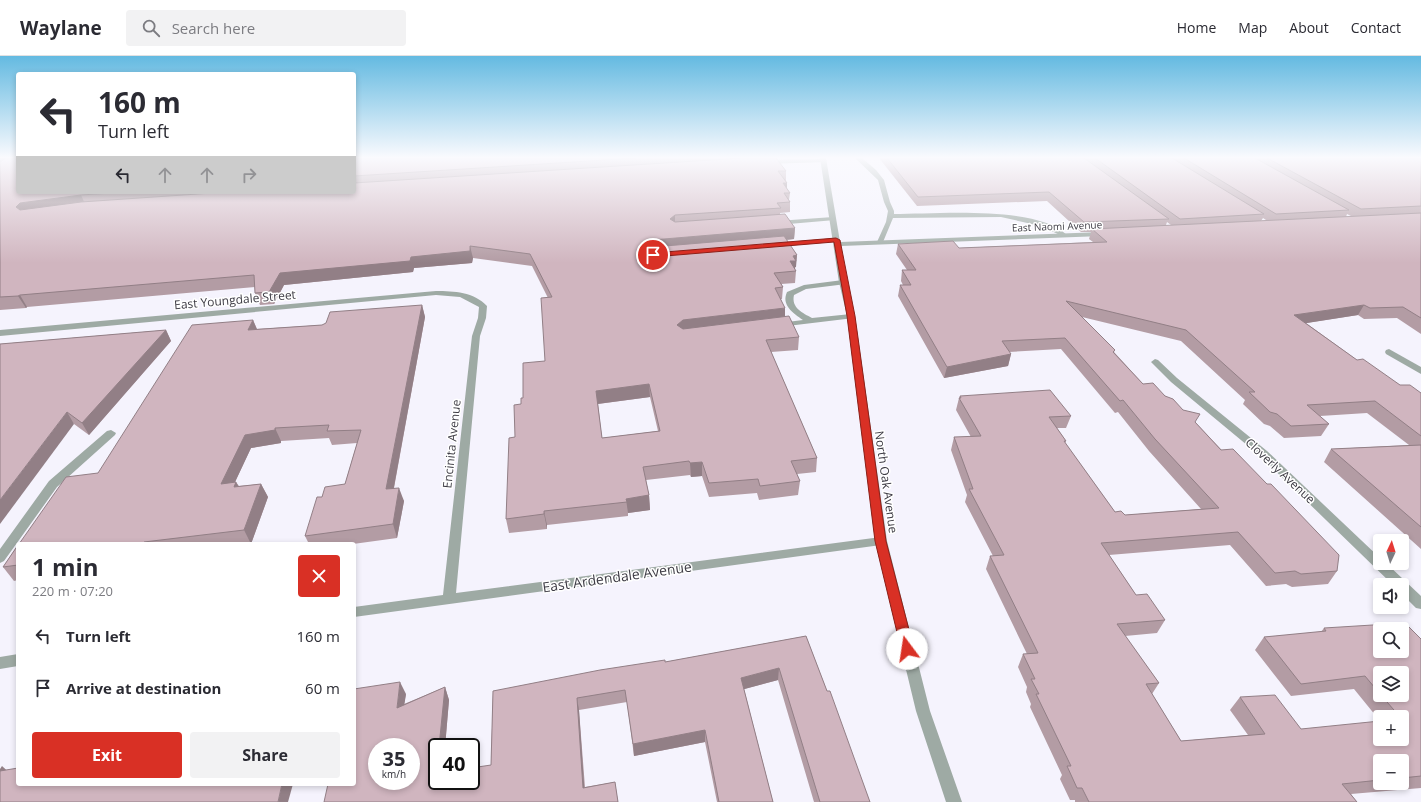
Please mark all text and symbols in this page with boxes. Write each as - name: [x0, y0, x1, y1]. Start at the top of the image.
- search box: [126, 10, 406, 46]
- text: Waylane: [20, 15, 102, 41]
- icon: search: [140, 17, 162, 39]
- text: Search here: [172, 18, 255, 38]
- text: Home: [1177, 18, 1216, 37]
- text: Map: [1238, 18, 1267, 37]
- text: About: [1289, 18, 1329, 37]
- text: Contact: [1351, 18, 1401, 37]
- text: 160 m: [98, 83, 181, 121]
- icon: left: [32, 88, 84, 140]
- text: Turn left: [98, 119, 169, 143]
- icon: left: [112, 164, 134, 186]
- icon: ahead: [154, 164, 176, 186]
- icon: ahead: [196, 164, 218, 186]
- icon: right: [238, 164, 260, 186]
- street label: East Naomi Avenue: [1012, 217, 1103, 235]
- pin: [636, 238, 670, 272]
- icon: arrive: [642, 244, 664, 266]
- street label: East Youngdale Street: [173, 286, 296, 313]
- street label: Encinita Avenue: [438, 399, 465, 489]
- street label: North Oak Avenue: [871, 430, 902, 534]
- street label: Cloverly Avenue: [1242, 434, 1319, 508]
- north arrow: [1373, 534, 1409, 570]
- map controls: [1373, 534, 1409, 790]
- text: 1 min: [32, 550, 99, 583]
- button: close: [298, 555, 340, 597]
- street label: East Ardendale Avenue: [541, 557, 693, 596]
- button: sound: [1373, 578, 1409, 614]
- text: 220 m · 07:20: [32, 582, 113, 600]
- button: search: [1373, 622, 1409, 658]
- icon: left: [32, 625, 54, 647]
- text: Turn left: [66, 626, 131, 646]
- text: 160 m: [296, 626, 340, 646]
- position arrow: [886, 628, 928, 670]
- button: layers: [1373, 666, 1409, 702]
- icon: arrive: [32, 677, 54, 699]
- text: Arrive at destination: [66, 678, 221, 698]
- text: 60 m: [305, 678, 340, 698]
- button: +: [1373, 710, 1409, 746]
- button: Exit: [32, 732, 182, 778]
- button: Share: [190, 732, 340, 778]
- speed limit sign: 40: [428, 738, 480, 790]
- text: 35: [383, 745, 405, 772]
- button: −: [1373, 754, 1409, 790]
- text: km/h: [382, 767, 406, 781]

